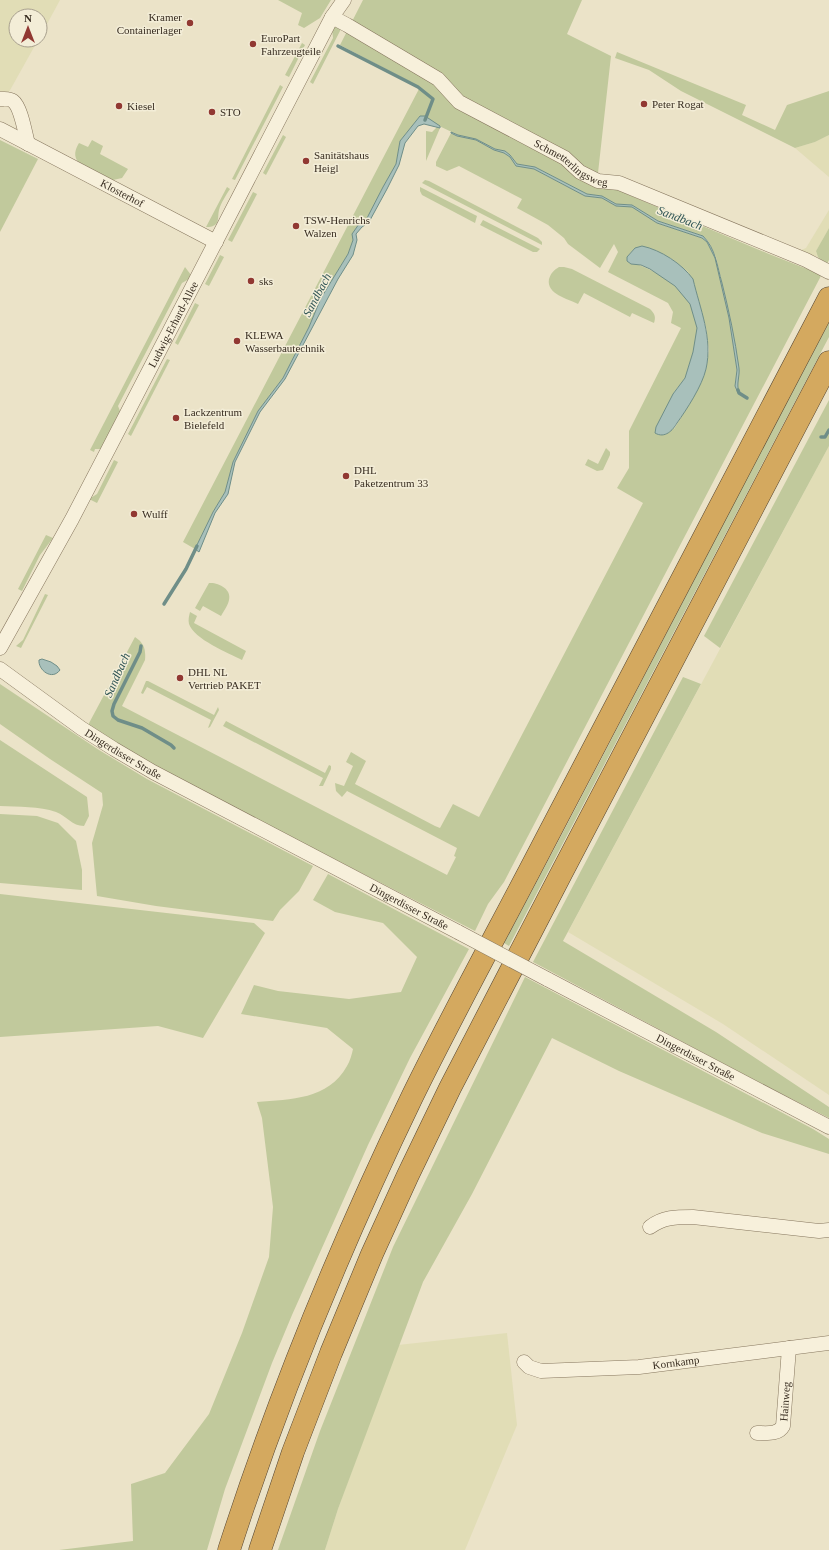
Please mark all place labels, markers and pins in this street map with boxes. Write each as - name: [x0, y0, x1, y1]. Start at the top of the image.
- place label: Kramer Containerlager: [117, 11, 182, 36]
- marker: Kramer Containerlager: [185, 18, 195, 28]
- place label: EuroPart Fahrzeugteile: [261, 32, 321, 57]
- marker: EuroPart Fahrzeugteile: [248, 39, 258, 49]
- place label: Peter Rogat: [652, 98, 704, 110]
- marker: Peter Rogat: [639, 99, 649, 109]
- place label: Kiesel: [127, 100, 155, 112]
- marker: Kiesel: [114, 101, 124, 111]
- place label: STO: [220, 106, 241, 118]
- marker: STO: [207, 107, 217, 117]
- place label: Sanitätshaus Heigl: [314, 149, 369, 174]
- marker: Sanitätshaus Heigl: [301, 156, 311, 166]
- place label: TSW-Henrichs Walzen: [304, 214, 370, 239]
- marker: TSW-Henrichs Walzen: [291, 221, 301, 231]
- place label: sks: [259, 275, 273, 287]
- marker: sks: [246, 276, 256, 286]
- place label: KLEWA Wasserbautechnik: [245, 329, 325, 354]
- marker: KLEWA Wasserbautechnik: [232, 336, 242, 346]
- place label: Lackzentrum Bielefeld: [184, 406, 242, 431]
- marker: Lackzentrum Bielefeld: [171, 413, 181, 423]
- place label: DHL Paketzentrum 33: [354, 464, 429, 489]
- marker: DHL Paketzentrum 33: [341, 471, 351, 481]
- place label: Wulff: [142, 508, 168, 520]
- marker: Wulff: [129, 509, 139, 519]
- place label: DHL NL Vertrieb PAKET: [188, 666, 261, 691]
- marker: DHL NL Vertrieb PAKET: [175, 673, 185, 683]

